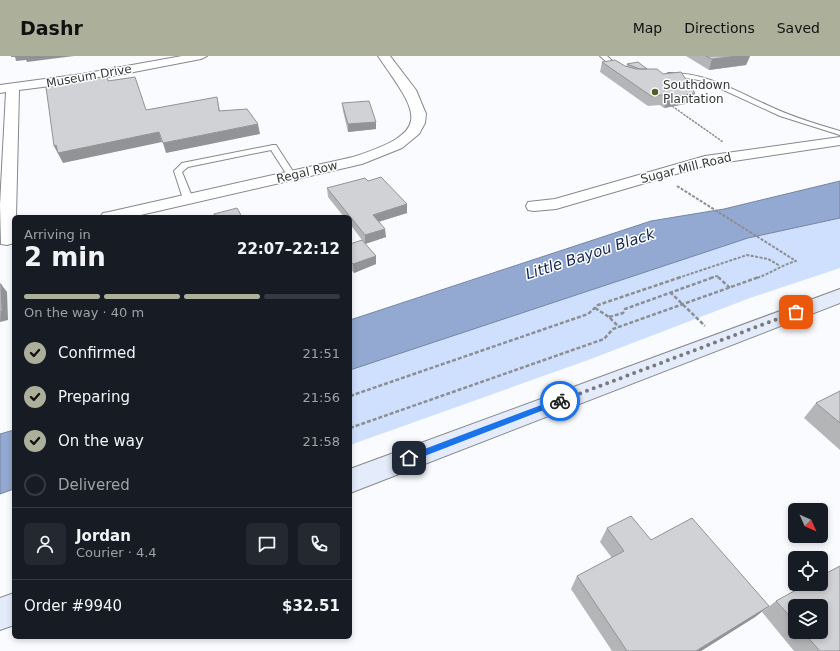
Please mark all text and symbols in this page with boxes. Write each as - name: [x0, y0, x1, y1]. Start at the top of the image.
- text: Dashr: [20, 17, 83, 39]
- text: Map: [633, 20, 662, 36]
- text: Directions: [684, 20, 755, 36]
- text: Saved: [777, 20, 820, 36]
- street label: Museum Drive: [45, 62, 133, 90]
- place label: Southdown Plantation: [663, 78, 730, 106]
- marker: Southdown Plantation: [650, 87, 660, 97]
- street label: Sugar Mill Road: [639, 150, 733, 186]
- street label: Regal Row: [275, 158, 339, 186]
- water label: Little Bayou Black: [523, 224, 658, 283]
- text: Arriving in: [24, 227, 91, 242]
- text: 22:07–22:12: [237, 240, 340, 258]
- text: 2 min: [24, 242, 106, 272]
- pin: [779, 295, 813, 329]
- icon: bag: [785, 301, 807, 323]
- text: On the way · 40 m: [24, 305, 144, 320]
- icon: check: [24, 342, 46, 364]
- text: Confirmed: [58, 344, 136, 362]
- text: 21:51: [303, 346, 340, 361]
- courier: [540, 381, 580, 421]
- icon: check: [24, 386, 46, 408]
- text: Preparing: [58, 388, 130, 406]
- text: 21:56: [303, 390, 340, 405]
- icon: bike: [549, 390, 571, 412]
- icon: check: [24, 430, 46, 452]
- text: On the way: [58, 432, 144, 450]
- text: 21:58: [303, 434, 340, 449]
- pin: [392, 441, 426, 475]
- icon: home: [398, 447, 420, 469]
- text: Delivered: [58, 476, 130, 494]
- north arrow: [788, 503, 828, 543]
- map controls: [788, 503, 828, 639]
- button: person: [24, 523, 66, 565]
- button: chat: [246, 523, 288, 565]
- button: phone: [298, 523, 340, 565]
- text: Jordan: [76, 527, 131, 545]
- text: Courier · 4.4: [76, 545, 157, 560]
- button: locate: [788, 551, 828, 591]
- text: Order #9940: [24, 597, 122, 615]
- text: $32.51: [282, 597, 340, 615]
- button: layers: [788, 599, 828, 639]

